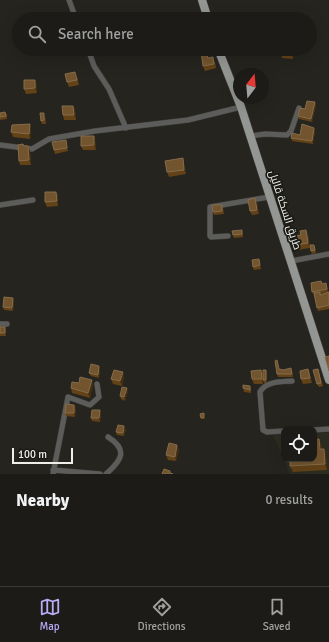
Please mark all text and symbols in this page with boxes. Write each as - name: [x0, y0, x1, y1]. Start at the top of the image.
- search box: [12, 12, 317, 56]
- icon: search: [26, 23, 48, 45]
- text: Search here: [58, 25, 134, 43]
- north arrow: [233, 68, 269, 104]
- street label: طريق السكة قاليل: [266, 169, 304, 251]
- map controls: [281, 426, 317, 462]
- button: locate: [281, 426, 317, 462]
- scale bar: [12, 446, 73, 465]
- text: 100 m: [18, 448, 47, 461]
- text: Nearby: [16, 490, 69, 511]
- text: 0 results: [265, 492, 313, 508]
- tab: Map: [39, 596, 61, 633]
- tab: Directions: [138, 596, 186, 633]
- tab: Saved: [263, 596, 290, 633]

